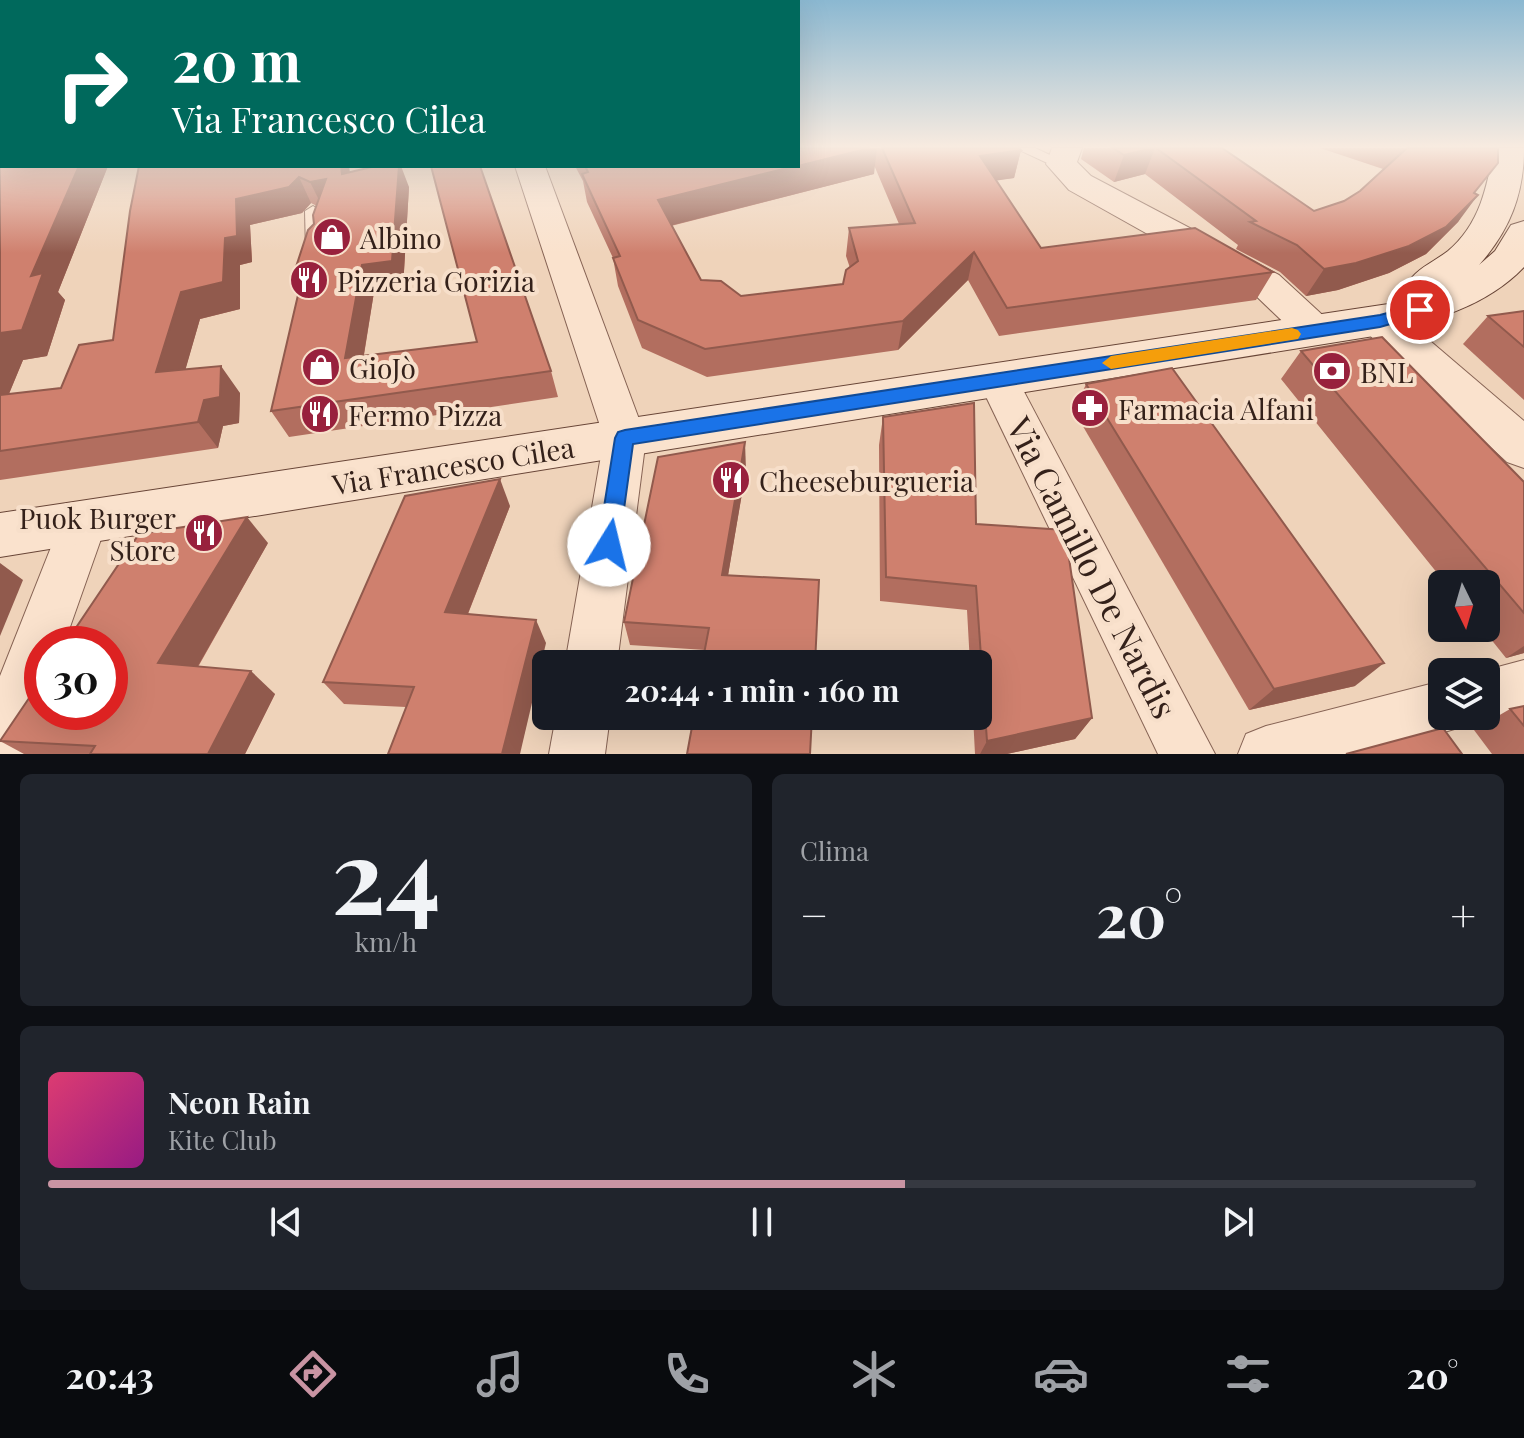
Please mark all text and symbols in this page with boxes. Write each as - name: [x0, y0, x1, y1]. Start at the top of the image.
- text: 20 m: [172, 22, 301, 97]
- icon: right: [40, 32, 144, 136]
- text: Via Francesco Cilea: [172, 94, 486, 142]
- shop icon: Albino: [311, 216, 353, 258]
- place label: Albino: [359, 219, 442, 256]
- restaurant icon: Pizzeria Gorizia: [288, 259, 330, 301]
- place label: Pizzeria Gorizia: [337, 262, 535, 299]
- pin: [1386, 276, 1454, 344]
- icon: arrive: [1398, 288, 1442, 332]
- shop icon: GioJò: [300, 346, 342, 388]
- place label: GioJò: [349, 349, 416, 386]
- bank icon: BNL: [1311, 350, 1353, 392]
- place label: BNL: [1360, 353, 1413, 390]
- pharmacy icon: Farmacia Alfani: [1069, 387, 1111, 429]
- place label: Farmacia Alfani: [1118, 390, 1314, 427]
- restaurant icon: Fermo Pizza: [299, 393, 341, 435]
- place label: Fermo Pizza: [348, 396, 502, 433]
- street label: Via Camillo De Nardis: [997, 408, 1189, 725]
- street label: Via Francesco Cilea: [329, 428, 577, 503]
- restaurant icon: Cheeseburgueria: [710, 459, 752, 501]
- place label: Cheeseburgueria: [759, 462, 974, 499]
- place label: Puok Burger Store: [19, 499, 177, 568]
- position arrow: [567, 503, 651, 587]
- restaurant icon: Puok Burger Store: [183, 512, 225, 554]
- north arrow: [1428, 570, 1500, 642]
- map controls: [1428, 570, 1500, 730]
- speed limit sign: 30: [24, 626, 128, 730]
- button: layers: [1428, 658, 1500, 730]
- text: 20:44 · 1 min · 160 m: [624, 670, 900, 710]
- text: 24: [331, 802, 441, 941]
- text: Clima: [800, 833, 869, 868]
- text: 20°: [1096, 873, 1183, 953]
- text: −: [800, 884, 828, 943]
- text: +: [1450, 884, 1476, 943]
- text: km/h: [355, 924, 417, 959]
- text: Neon Rain: [168, 1082, 311, 1122]
- text: Kite Club: [168, 1122, 277, 1157]
- icon: previous: [264, 1200, 308, 1244]
- icon: pause: [740, 1200, 784, 1244]
- icon: next: [1216, 1200, 1260, 1244]
- icon: directions: [285, 1346, 341, 1402]
- icon: music: [472, 1346, 528, 1402]
- icon: phone: [659, 1346, 715, 1402]
- icon: climate: [846, 1346, 902, 1402]
- icon: car: [1033, 1346, 1089, 1402]
- icon: filters: [1220, 1346, 1276, 1402]
- text: 20:43: [65, 1350, 154, 1398]
- text: 20°: [1407, 1350, 1458, 1398]

